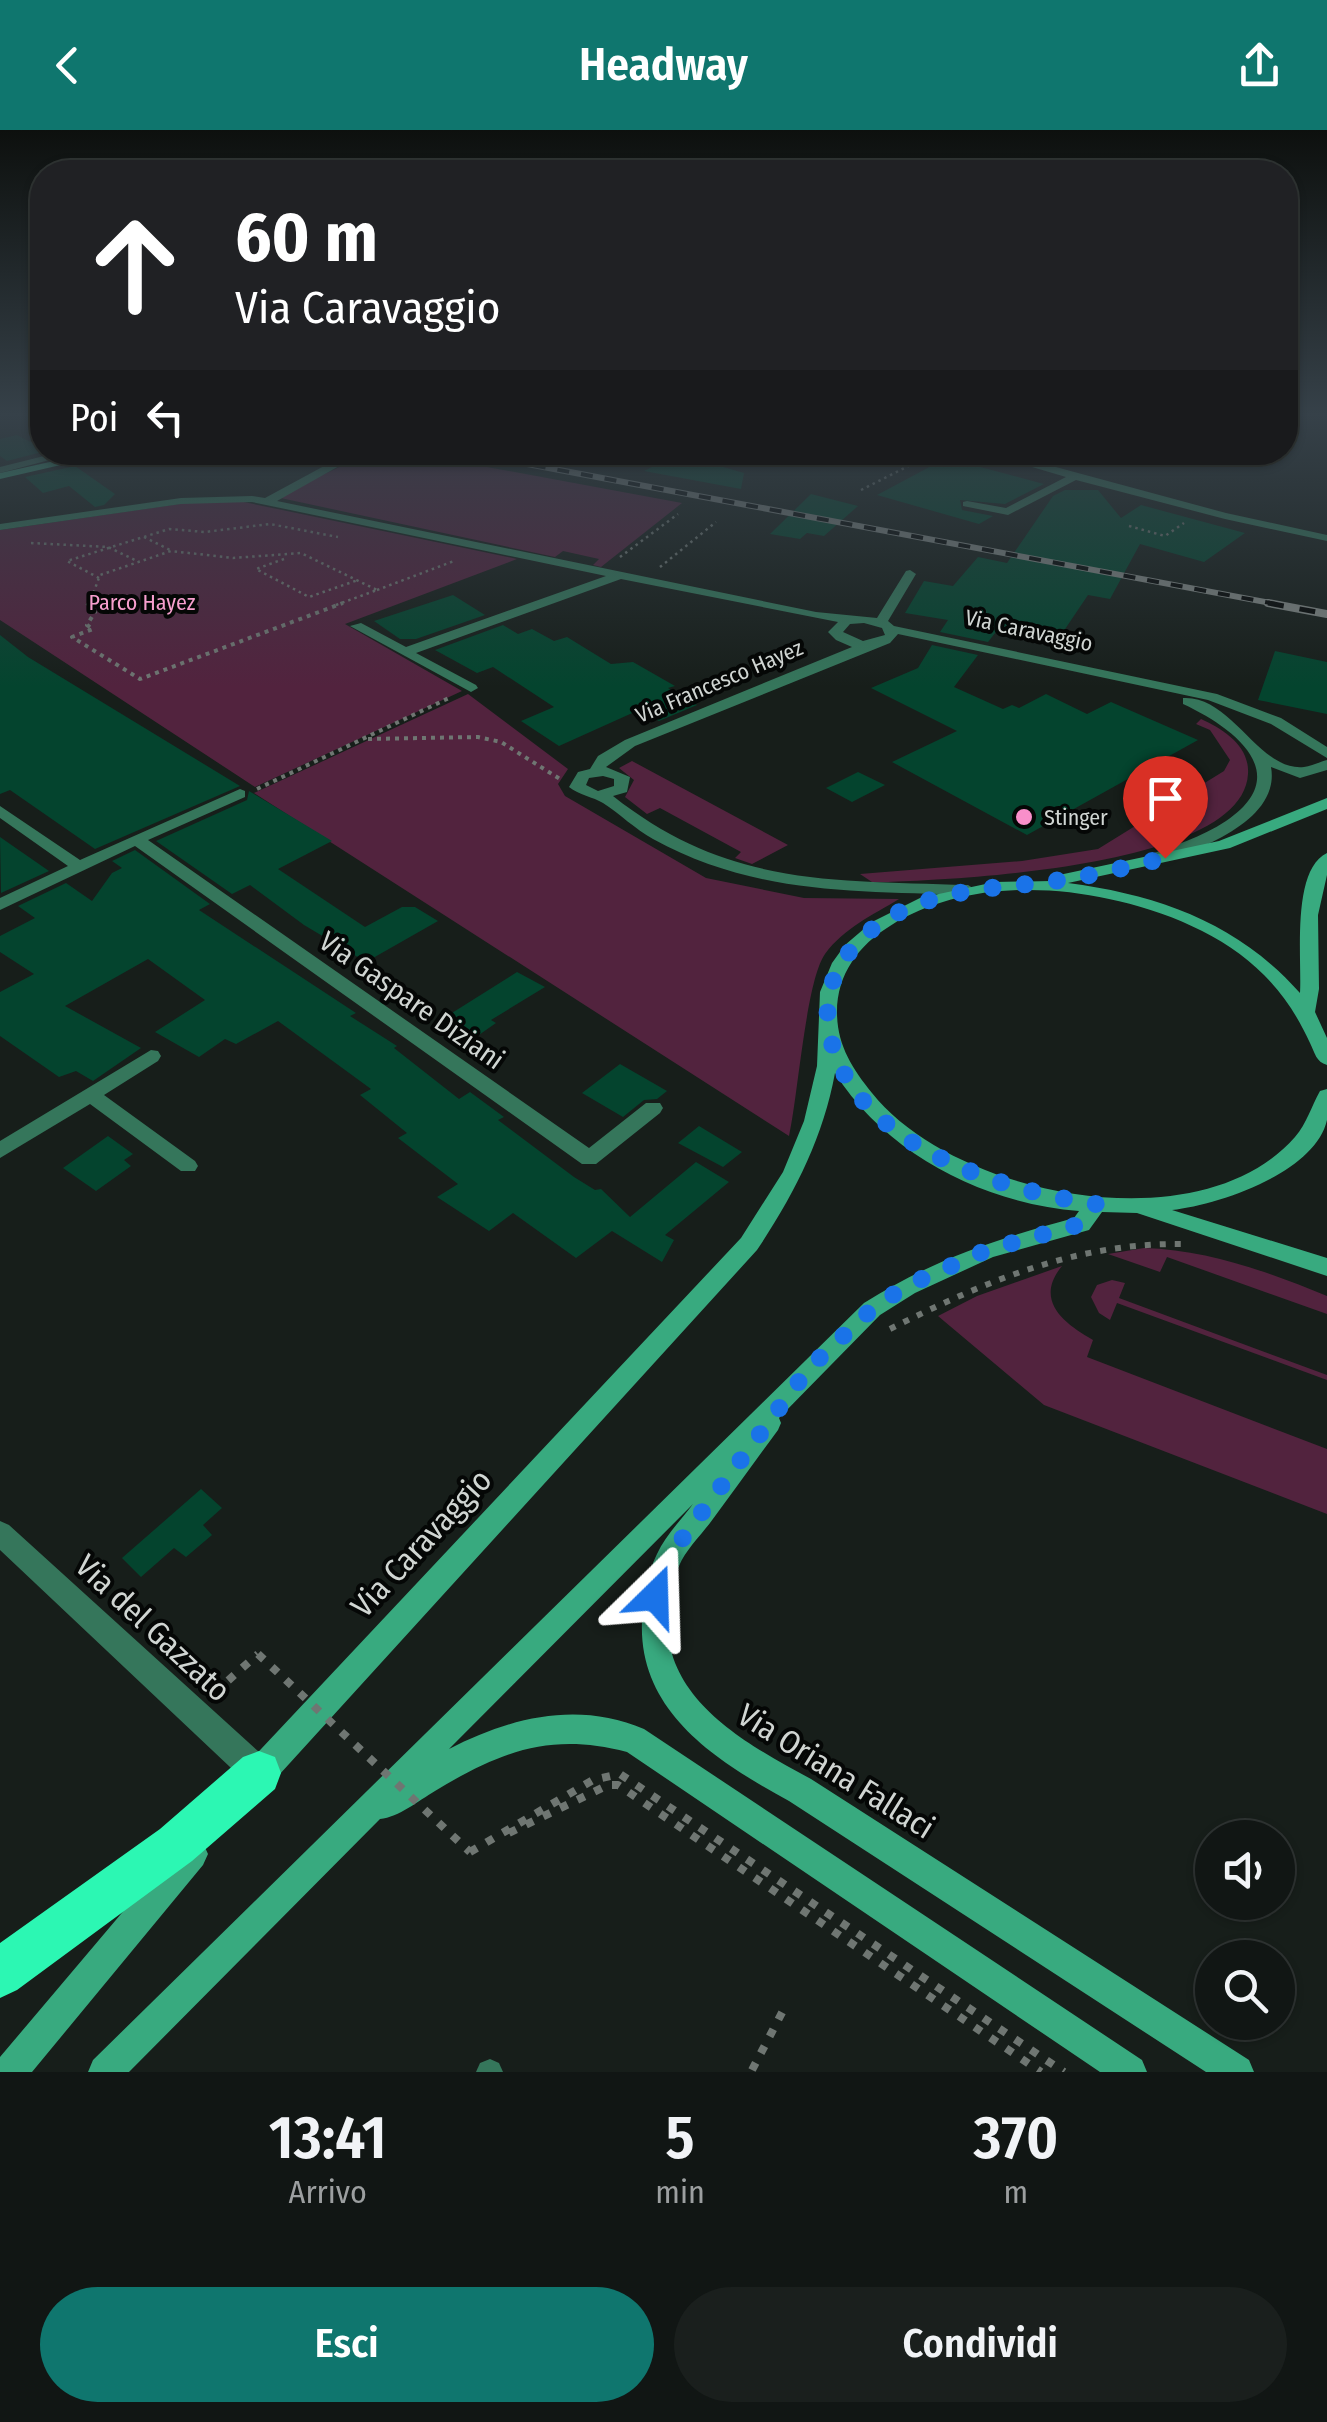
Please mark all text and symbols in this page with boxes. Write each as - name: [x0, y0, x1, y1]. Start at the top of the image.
- icon: back: [40, 38, 95, 93]
- text: Headway: [579, 38, 748, 92]
- icon: share: [1232, 38, 1287, 93]
- text: 60 m: [235, 196, 378, 280]
- icon: ahead: [70, 200, 200, 330]
- text: Via Caravaggio: [235, 281, 500, 335]
- icon: left: [138, 390, 193, 445]
- text: Poi: [70, 395, 118, 441]
- park label: Parco Hayez: [89, 589, 196, 616]
- street label: Via Caravaggio: [963, 604, 1095, 657]
- street label: Via Francesco Hayez: [632, 634, 807, 729]
- pin: [1123, 756, 1208, 859]
- icon: arrive: [1138, 771, 1193, 826]
- place label: Stinger: [1044, 804, 1108, 831]
- marker: Stinger: [1013, 806, 1035, 828]
- street label: Via Gaspare Diziani: [313, 924, 510, 1076]
- street label: Via Caravaggio: [343, 1461, 499, 1625]
- position arrow: [603, 1544, 707, 1648]
- street label: Via del Gazzato: [68, 1547, 238, 1709]
- street label: Via Oriana Fallaci: [731, 1695, 941, 1847]
- map controls: [1195, 1820, 1295, 2040]
- button: sound: [1195, 1820, 1295, 1920]
- button: search: [1195, 1940, 1295, 2040]
- text: 13:41: [269, 2102, 387, 2174]
- text: 5: [666, 2102, 695, 2174]
- text: 370: [974, 2102, 1058, 2174]
- text: Arrivo: [289, 2173, 367, 2211]
- text: min: [655, 2173, 705, 2211]
- text: m: [1004, 2173, 1028, 2211]
- button: Esci: [40, 2287, 654, 2402]
- button: Condividi: [674, 2287, 1287, 2402]

